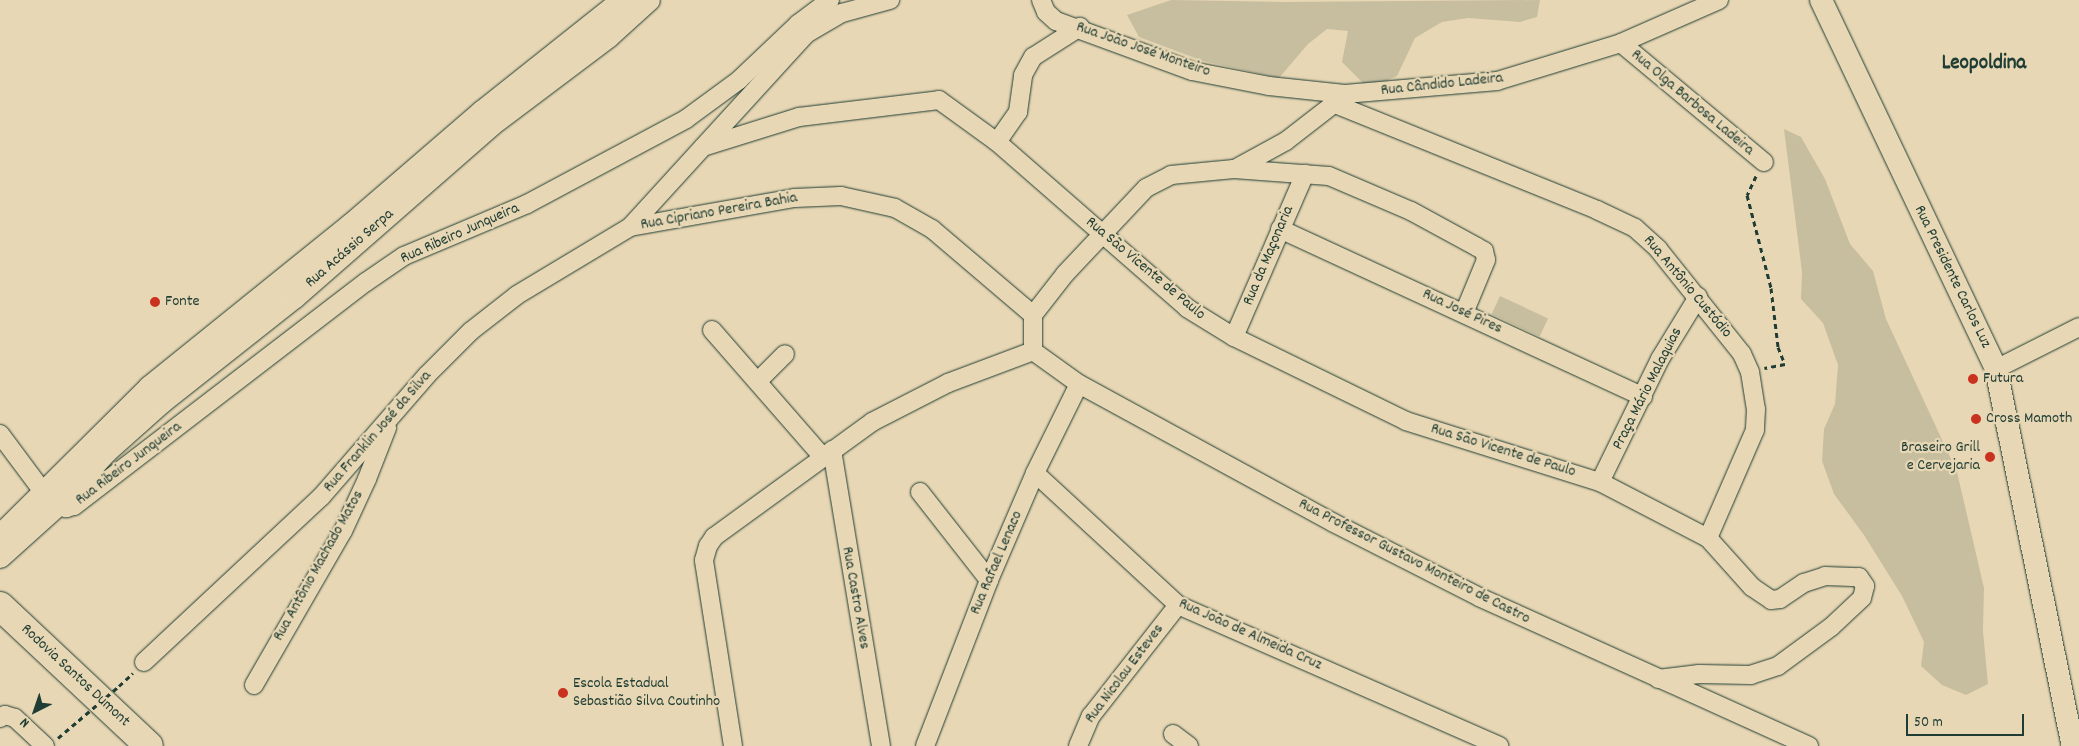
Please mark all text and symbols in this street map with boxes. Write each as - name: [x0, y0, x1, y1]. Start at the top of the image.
- street label: Rua João José Monteiro: [1073, 18, 1213, 82]
- street label: Rua Olga Barbosa Ladeira: [1626, 46, 1758, 160]
- district label: Leopoldina: [1942, 51, 2026, 77]
- street label: Rua Cândido Ladeira: [1380, 69, 1504, 101]
- street label: Rua Cipriano Pereira Bahia: [639, 189, 799, 235]
- street label: Rua Ribeiro Junqueira: [398, 199, 522, 269]
- street label: Rua Presidente Carlos Luz: [1909, 202, 1995, 352]
- street label: Rua da Maçonaria: [1239, 203, 1299, 309]
- street label: Rua Acássio Serpa: [302, 205, 398, 293]
- street label: Rua São Vicente de Paulo: [1081, 213, 1209, 325]
- street label: Rua Antônio Custódio: [1638, 232, 1736, 342]
- street label: Rua José Pires: [1419, 285, 1505, 339]
- place label: Fonte: [165, 292, 200, 312]
- marker: Fonte: [149, 296, 161, 308]
- street label: Praça Mário Malaquias: [1609, 325, 1687, 453]
- street label: Rua Franklin José da Silva: [320, 367, 436, 497]
- place label: Futura: [1983, 369, 2023, 389]
- marker: Futura: [1967, 373, 1979, 385]
- place label: Cross Mamoth: [1986, 409, 2072, 429]
- marker: Cross Mamoth: [1970, 413, 1982, 425]
- street label: Rua Ribeiro Junqueira: [72, 418, 186, 510]
- street label: Rua São Vicente de Paulo: [1428, 420, 1578, 482]
- place label: Braseiro Grill e Cervejaria: [1901, 438, 1980, 476]
- marker: Braseiro Grill e Cervejaria: [1984, 451, 1996, 463]
- street label: Rua Antônio Machado Matos: [270, 487, 368, 645]
- street label: Rua Professor Gustavo Monteiro de Castro: [1295, 495, 1533, 629]
- street label: Rua Rafael Lenaco: [967, 508, 1027, 618]
- street label: Rua Castro Alves: [837, 545, 873, 651]
- street label: Rua João de Almeida Cruz: [1175, 595, 1325, 675]
- street label: Rodovia Santos Dumont: [16, 620, 134, 732]
- street label: Rua Nicolau Esteves: [1081, 621, 1169, 727]
- place label: Escola Estadual Sebastião Silva Coutinho: [573, 674, 720, 712]
- north arrow: [10, 686, 60, 736]
- marker: Escola Estadual Sebastião Silva Coutinho: [557, 687, 569, 699]
- scale bar: [1909, 704, 2026, 736]
- text: 50 m: [1914, 712, 1943, 734]
- text: N: [16, 713, 34, 732]

